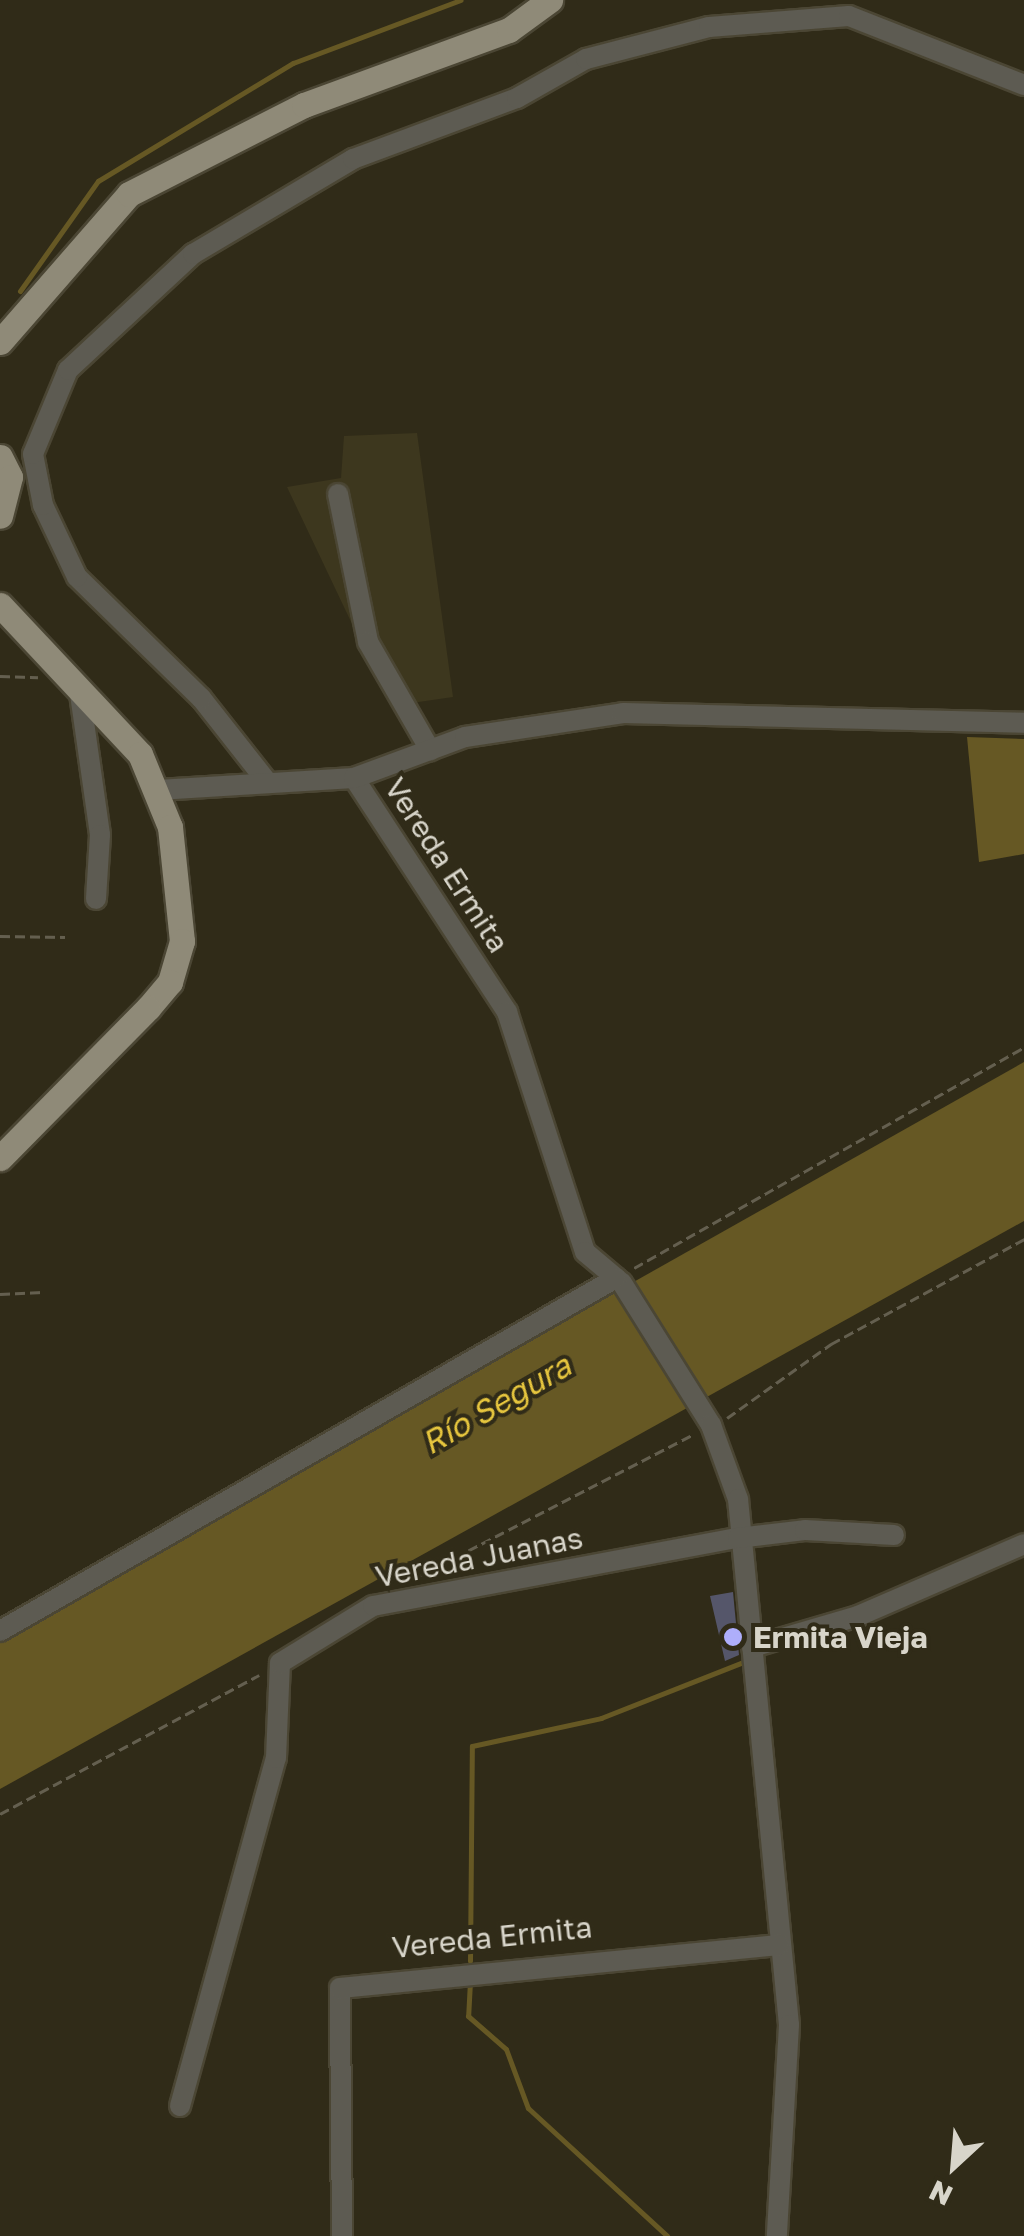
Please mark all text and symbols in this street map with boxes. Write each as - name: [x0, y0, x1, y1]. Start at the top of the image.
- street label: Vereda Ermita: [377, 771, 517, 959]
- water label: Río Segura: [415, 1346, 577, 1462]
- street label: Vereda Juanas: [372, 1519, 586, 1595]
- place label: Ermita Vieja: [753, 1619, 928, 1655]
- marker: Ermita Vieja: [722, 1626, 744, 1648]
- street label: Vereda Ermita: [390, 1909, 594, 1965]
- north arrow: [904, 2116, 1004, 2216]
- text: N: [924, 2174, 957, 2213]

